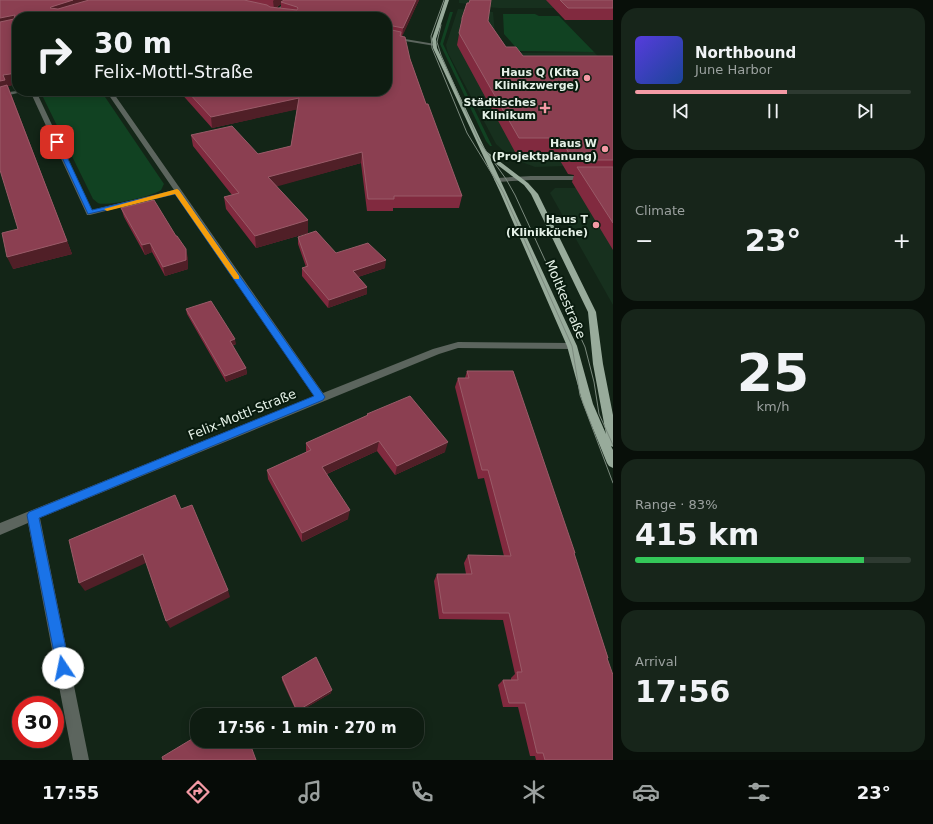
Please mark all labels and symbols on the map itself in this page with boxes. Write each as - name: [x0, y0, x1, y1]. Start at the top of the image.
- place label: Haus Q (Kita Klinikzwerge): [494, 66, 579, 92]
- marker: Haus Q (Kita Klinikzwerge): [582, 73, 592, 83]
- place label: Städtisches Klinikum: [464, 96, 536, 122]
- marker: Städtisches Klinikum: [539, 102, 551, 114]
- pin: [40, 125, 74, 159]
- place label: Haus W (Projektplanung): [492, 137, 597, 163]
- marker: Haus W (Projektplanung): [600, 144, 610, 154]
- place label: Haus T (Klinikküche): [506, 213, 588, 239]
- marker: Haus T (Klinikküche): [591, 220, 601, 230]
- street label: Moltkestraße: [542, 257, 589, 341]
- street label: Felix-Mottl-Straße: [186, 386, 298, 443]
- position arrow: [42, 647, 84, 689]
- speed limit sign: 30: [12, 696, 64, 748]

